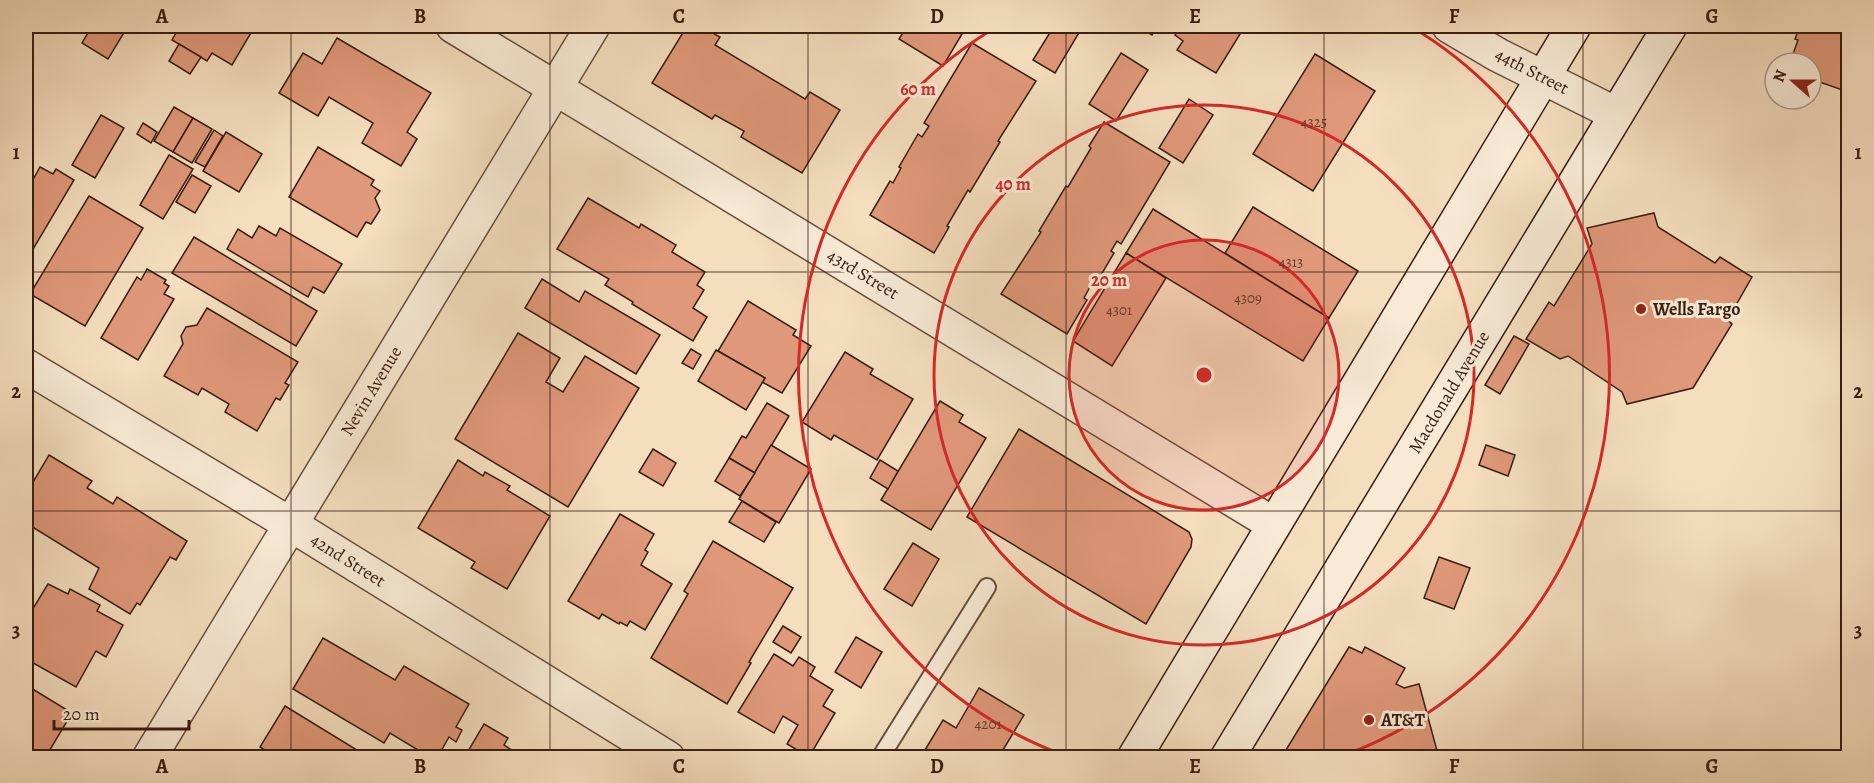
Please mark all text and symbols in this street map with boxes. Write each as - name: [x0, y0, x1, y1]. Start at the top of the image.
- text: A: [155, 3, 169, 30]
- text: B: [414, 3, 426, 30]
- text: C: [673, 3, 685, 30]
- text: D: [930, 3, 944, 30]
- text: E: [1189, 3, 1201, 30]
- text: F: [1449, 3, 1460, 30]
- text: G: [1705, 3, 1719, 30]
- street label: 44th Street: [1491, 42, 1573, 100]
- north arrow: [1763, 51, 1823, 111]
- text: N: [1768, 66, 1792, 85]
- text: 60 m: [900, 77, 936, 101]
- house number: 4325: [1301, 112, 1327, 132]
- text: 1: [12, 139, 20, 166]
- text: 1: [1854, 139, 1862, 166]
- text: 40 m: [995, 172, 1031, 196]
- street label: 43rd Street: [823, 243, 903, 305]
- house number: 4313: [1279, 252, 1303, 272]
- text: 20 m: [1091, 268, 1127, 292]
- house number: 4309: [1234, 288, 1262, 308]
- place label: Wells Fargo: [1652, 297, 1741, 321]
- house number: 4301: [1106, 300, 1132, 320]
- marker: Wells Fargo: [1634, 302, 1648, 316]
- street label: Macdonald Avenue: [1403, 326, 1495, 458]
- street label: Nevin Avenue: [335, 342, 407, 440]
- centre of rings: [1194, 365, 1214, 385]
- text: 2: [11, 378, 21, 405]
- text: 2: [1853, 378, 1863, 405]
- street label: 42nd Street: [306, 528, 390, 592]
- text: 3: [12, 617, 20, 644]
- text: 3: [1854, 617, 1862, 644]
- scale bar: [54, 693, 189, 731]
- text: 20 m: [63, 702, 100, 726]
- place label: AT&T: [1380, 708, 1426, 732]
- marker: AT&T: [1362, 713, 1376, 727]
- house number: 4201: [974, 714, 1002, 734]
- text: A: [155, 753, 169, 780]
- text: B: [414, 753, 426, 780]
- text: C: [673, 753, 685, 780]
- text: D: [930, 753, 944, 780]
- text: E: [1189, 753, 1201, 780]
- text: F: [1449, 753, 1460, 780]
- text: G: [1705, 753, 1719, 780]

